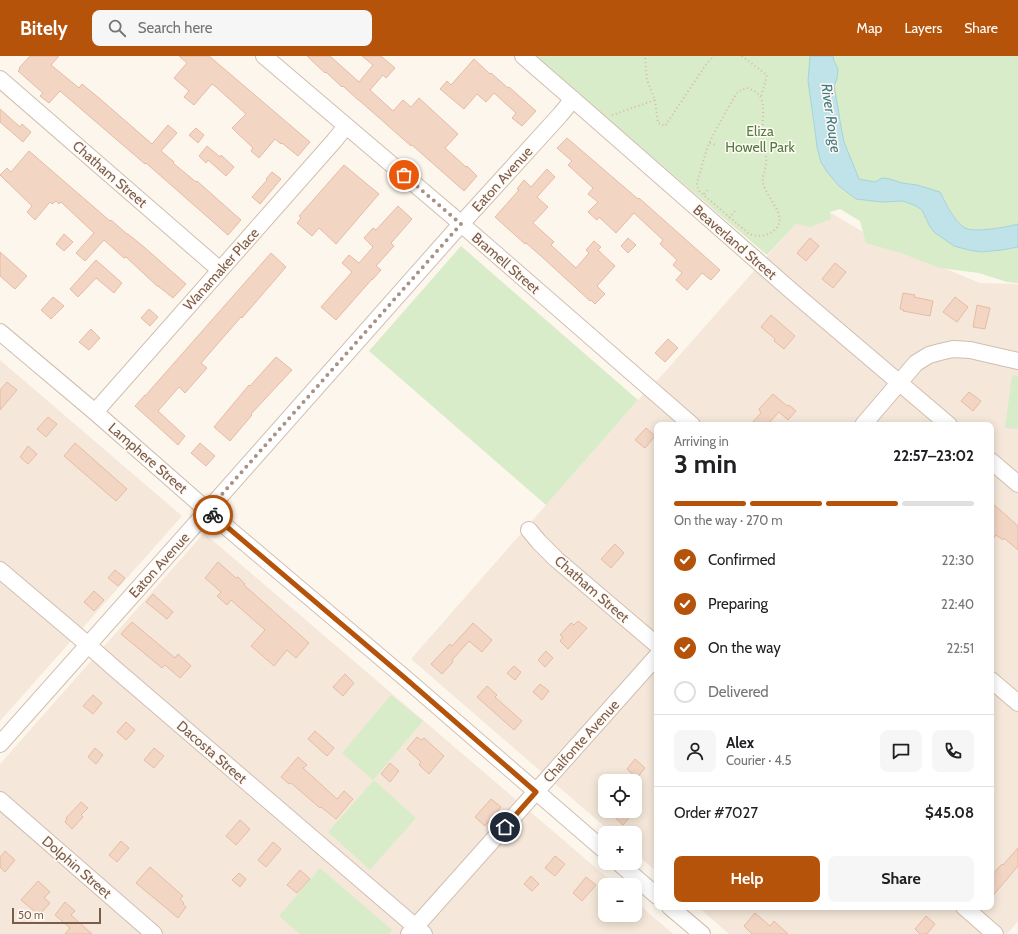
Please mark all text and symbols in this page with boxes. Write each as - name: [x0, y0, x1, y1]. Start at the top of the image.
- search box: [92, 10, 372, 46]
- text: Bitely: [20, 17, 68, 40]
- icon: search: [106, 17, 128, 39]
- text: Search here: [138, 19, 212, 37]
- text: Map: [857, 19, 882, 37]
- text: Layers: [904, 19, 942, 37]
- text: Share: [964, 19, 998, 37]
- water label: River Rouge: [817, 82, 845, 154]
- park label: Eliza Howell Park: [725, 122, 795, 156]
- street label: Chatham Street: [69, 137, 151, 212]
- street label: Eaton Avenue: [468, 142, 536, 216]
- pin: [387, 158, 421, 192]
- icon: bag: [393, 164, 415, 186]
- street label: Beaverland Street: [689, 201, 781, 283]
- street label: Wanamaker Place: [179, 224, 263, 314]
- street label: Bramell Street: [468, 228, 544, 298]
- street label: Lamphere Street: [105, 419, 192, 497]
- text: Arriving in: [674, 433, 729, 449]
- text: 22:57–23:02: [893, 447, 974, 465]
- text: 3 min: [674, 448, 737, 480]
- courier: [193, 495, 233, 535]
- icon: bike: [202, 504, 224, 526]
- text: On the way · 270 m: [674, 512, 783, 528]
- street label: Eaton Avenue: [125, 528, 193, 602]
- icon: check: [674, 549, 696, 571]
- text: Confirmed: [708, 551, 776, 569]
- street label: Chatham Street: [551, 552, 633, 627]
- text: 22:30: [942, 552, 974, 568]
- icon: check: [674, 593, 696, 615]
- text: Preparing: [708, 595, 768, 613]
- text: 22:40: [941, 596, 974, 612]
- icon: check: [674, 637, 696, 659]
- text: On the way: [708, 639, 781, 657]
- text: 22:51: [946, 640, 974, 656]
- text: Delivered: [708, 683, 769, 701]
- street label: Chalfonte Avenue: [539, 696, 623, 786]
- street label: Dacosta Street: [173, 717, 251, 788]
- button: person: [674, 730, 716, 772]
- button: chat: [880, 730, 922, 772]
- button: phone: [932, 730, 974, 772]
- text: Alex: [726, 734, 754, 752]
- text: Courier · 4.5: [726, 752, 791, 768]
- map controls: [598, 774, 642, 922]
- button: locate: [598, 774, 642, 818]
- text: Order #7027: [674, 804, 758, 822]
- text: $45.08: [925, 804, 974, 822]
- pin: [488, 810, 522, 844]
- icon: home: [494, 816, 516, 838]
- button: +: [598, 826, 642, 870]
- street label: Dolphin Street: [38, 832, 116, 902]
- button: Help: [674, 856, 820, 902]
- button: Share: [828, 856, 974, 902]
- button: −: [598, 878, 642, 922]
- scale bar: [12, 906, 101, 925]
- text: 50 m: [18, 908, 44, 922]

